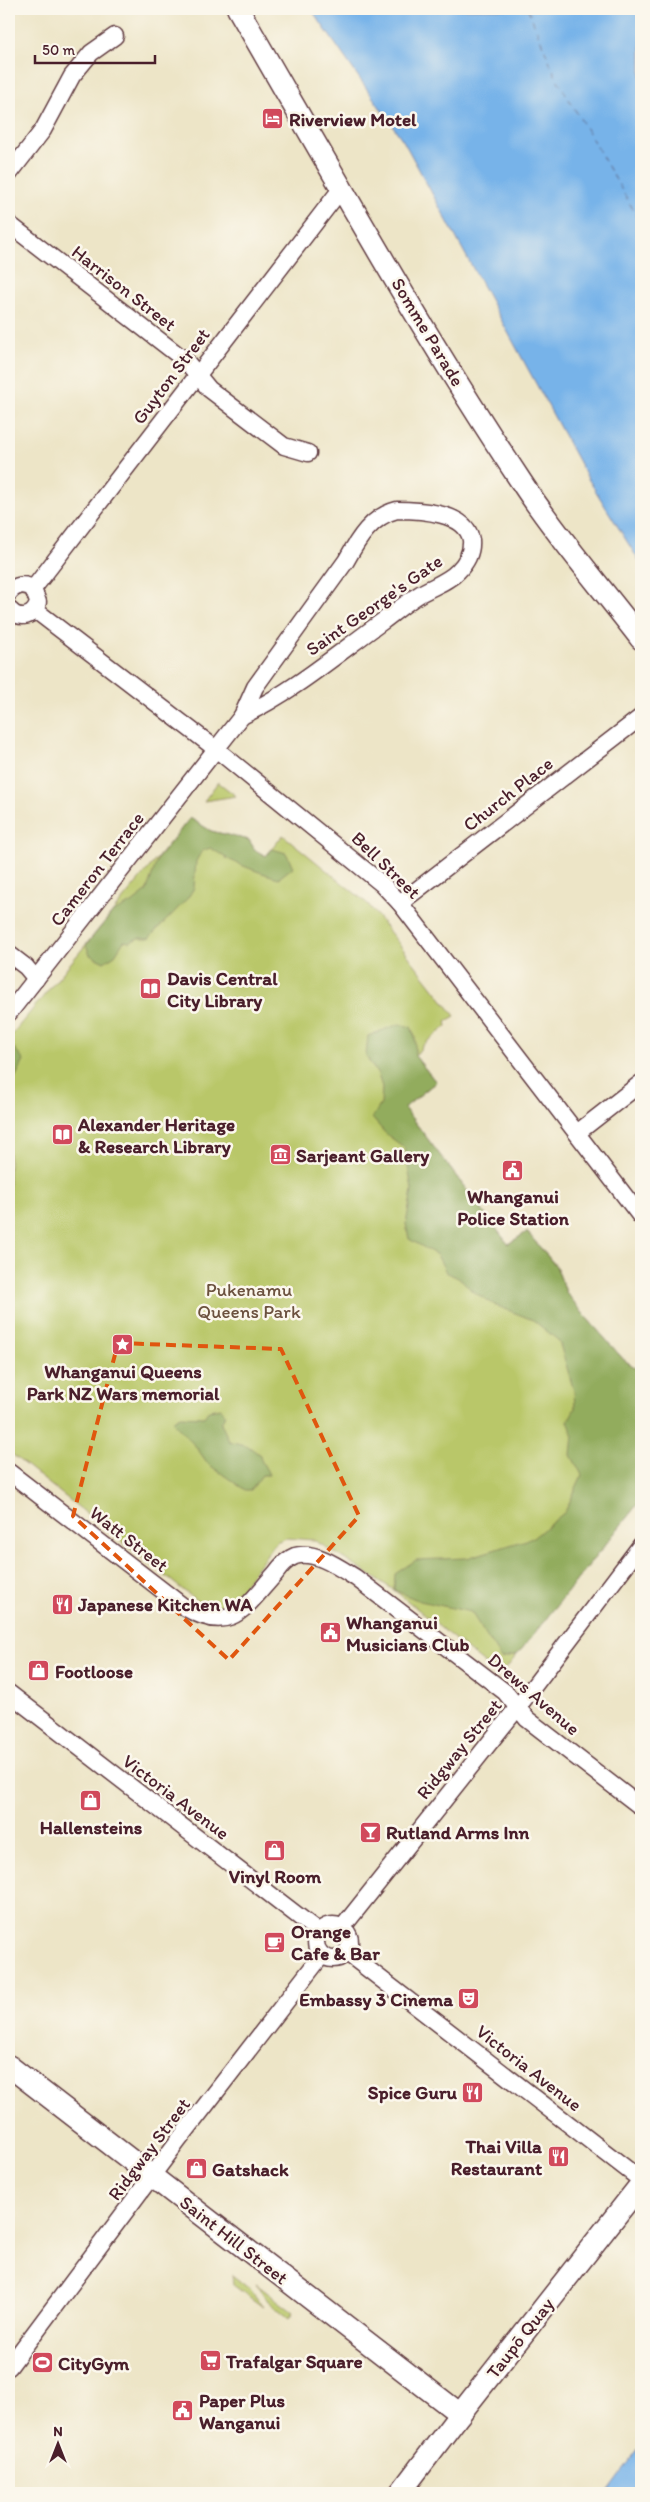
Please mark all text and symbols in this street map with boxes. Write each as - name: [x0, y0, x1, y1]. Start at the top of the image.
- scale bar: [35, 32, 155, 64]
- text: 50 m: [42, 41, 75, 59]
- hotel icon: Riverview Motel: [261, 107, 285, 131]
- place label: Riverview Motel: [289, 108, 417, 131]
- street label: Harrison Street: [67, 240, 181, 336]
- street label: Somme Parade: [387, 274, 469, 390]
- street label: Guyton Street: [127, 323, 215, 429]
- street label: Saint George's Gate: [301, 549, 447, 661]
- street label: Church Place: [459, 752, 557, 836]
- street label: Cameron Terrace: [45, 807, 149, 931]
- street label: Bell Street: [347, 827, 425, 903]
- place label: Davis Central City Library: [167, 967, 278, 1012]
- library icon: Davis Central City Library: [139, 977, 163, 1001]
- place label: Alexander Heritage & Research Library: [77, 1113, 235, 1158]
- library icon: Alexander Heritage & Research Library: [50, 1123, 74, 1147]
- museum icon: Sarjeant Gallery: [268, 1143, 292, 1167]
- place label: Sarjeant Gallery: [296, 1144, 429, 1167]
- public building icon: Whanganui Police Station: [501, 1158, 525, 1182]
- place label: Whanganui Police Station: [457, 1185, 570, 1230]
- park label: Pukenamu Queens Park: [197, 1278, 301, 1323]
- place icon: Whanganui Queens Park NZ Wars memorial: [111, 1333, 135, 1357]
- place label: Whanganui Queens Park NZ Wars memorial: [27, 1360, 220, 1405]
- street label: Watt Street: [85, 1501, 173, 1577]
- restaurant icon: Japanese Kitchen WA: [50, 1592, 74, 1616]
- place label: Japanese Kitchen WA: [77, 1593, 253, 1616]
- place label: Whanganui Musicians Club: [346, 1611, 470, 1656]
- public building icon: Whanganui Musicians Club: [318, 1621, 342, 1645]
- street label: Drews Avenue: [483, 1648, 585, 1740]
- shop icon: Footloose: [27, 1659, 51, 1683]
- place label: Footloose: [55, 1660, 133, 1683]
- street label: Ridgway Street: [411, 1694, 507, 1804]
- street label: Victoria Avenue: [118, 1749, 234, 1845]
- shop icon: Hallensteins: [79, 1789, 103, 1813]
- place label: Hallensteins: [40, 1816, 143, 1839]
- bar icon: Rutland Arms Inn: [358, 1820, 382, 1844]
- place label: Rutland Arms Inn: [386, 1821, 530, 1844]
- shop icon: Vinyl Room: [263, 1838, 287, 1862]
- place label: Vinyl Room: [229, 1865, 321, 1888]
- place label: Orange Cafe & Bar: [291, 1920, 380, 1965]
- cafe icon: Orange Cafe & Bar: [263, 1930, 287, 1954]
- theatre icon: Embassy 3 Cinema: [457, 1987, 481, 2011]
- place label: Embassy 3 Cinema: [299, 1988, 453, 2011]
- street label: Victoria Avenue: [472, 2020, 586, 2116]
- restaurant icon: Spice Guru: [461, 2080, 485, 2104]
- place label: Spice Guru: [368, 2081, 457, 2104]
- street label: Ridgway Street: [103, 2093, 195, 2205]
- place label: Thai Villa Restaurant: [451, 2135, 543, 2180]
- restaurant icon: Thai Villa Restaurant: [546, 2145, 570, 2169]
- shop icon: Gatshack: [184, 2157, 208, 2181]
- place label: Gatshack: [212, 2158, 289, 2181]
- street label: Saint Hill Street: [175, 2191, 293, 2289]
- street label: Taupō Quay: [481, 2293, 559, 2383]
- supermarket icon: Trafalgar Square: [198, 2349, 222, 2373]
- place label: Trafalgar Square: [225, 2350, 363, 2373]
- sports icon: CityGym: [30, 2351, 54, 2375]
- place label: CityGym: [58, 2352, 129, 2375]
- place label: Paper Plus Wanganui: [199, 2389, 285, 2434]
- public building icon: Paper Plus Wanganui: [171, 2399, 195, 2423]
- north arrow: [32, 2420, 82, 2470]
- text: N: [53, 2423, 63, 2440]

